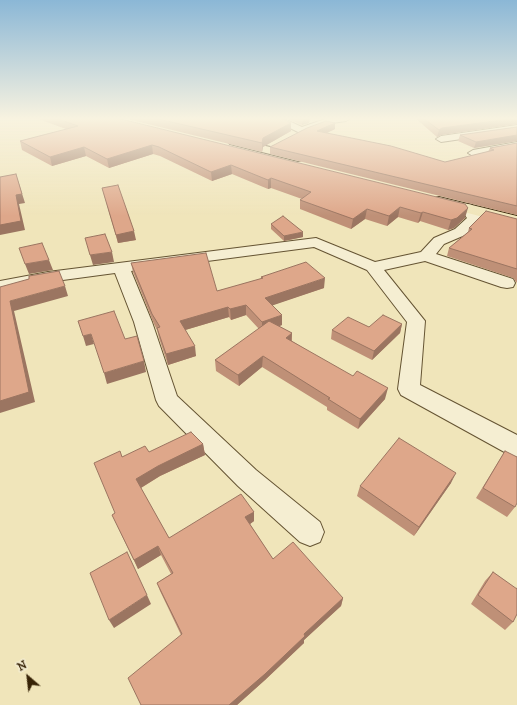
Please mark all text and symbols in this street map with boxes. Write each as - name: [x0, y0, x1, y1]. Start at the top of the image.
- north arrow: [8, 657, 48, 697]
- text: N: [15, 658, 30, 675]

